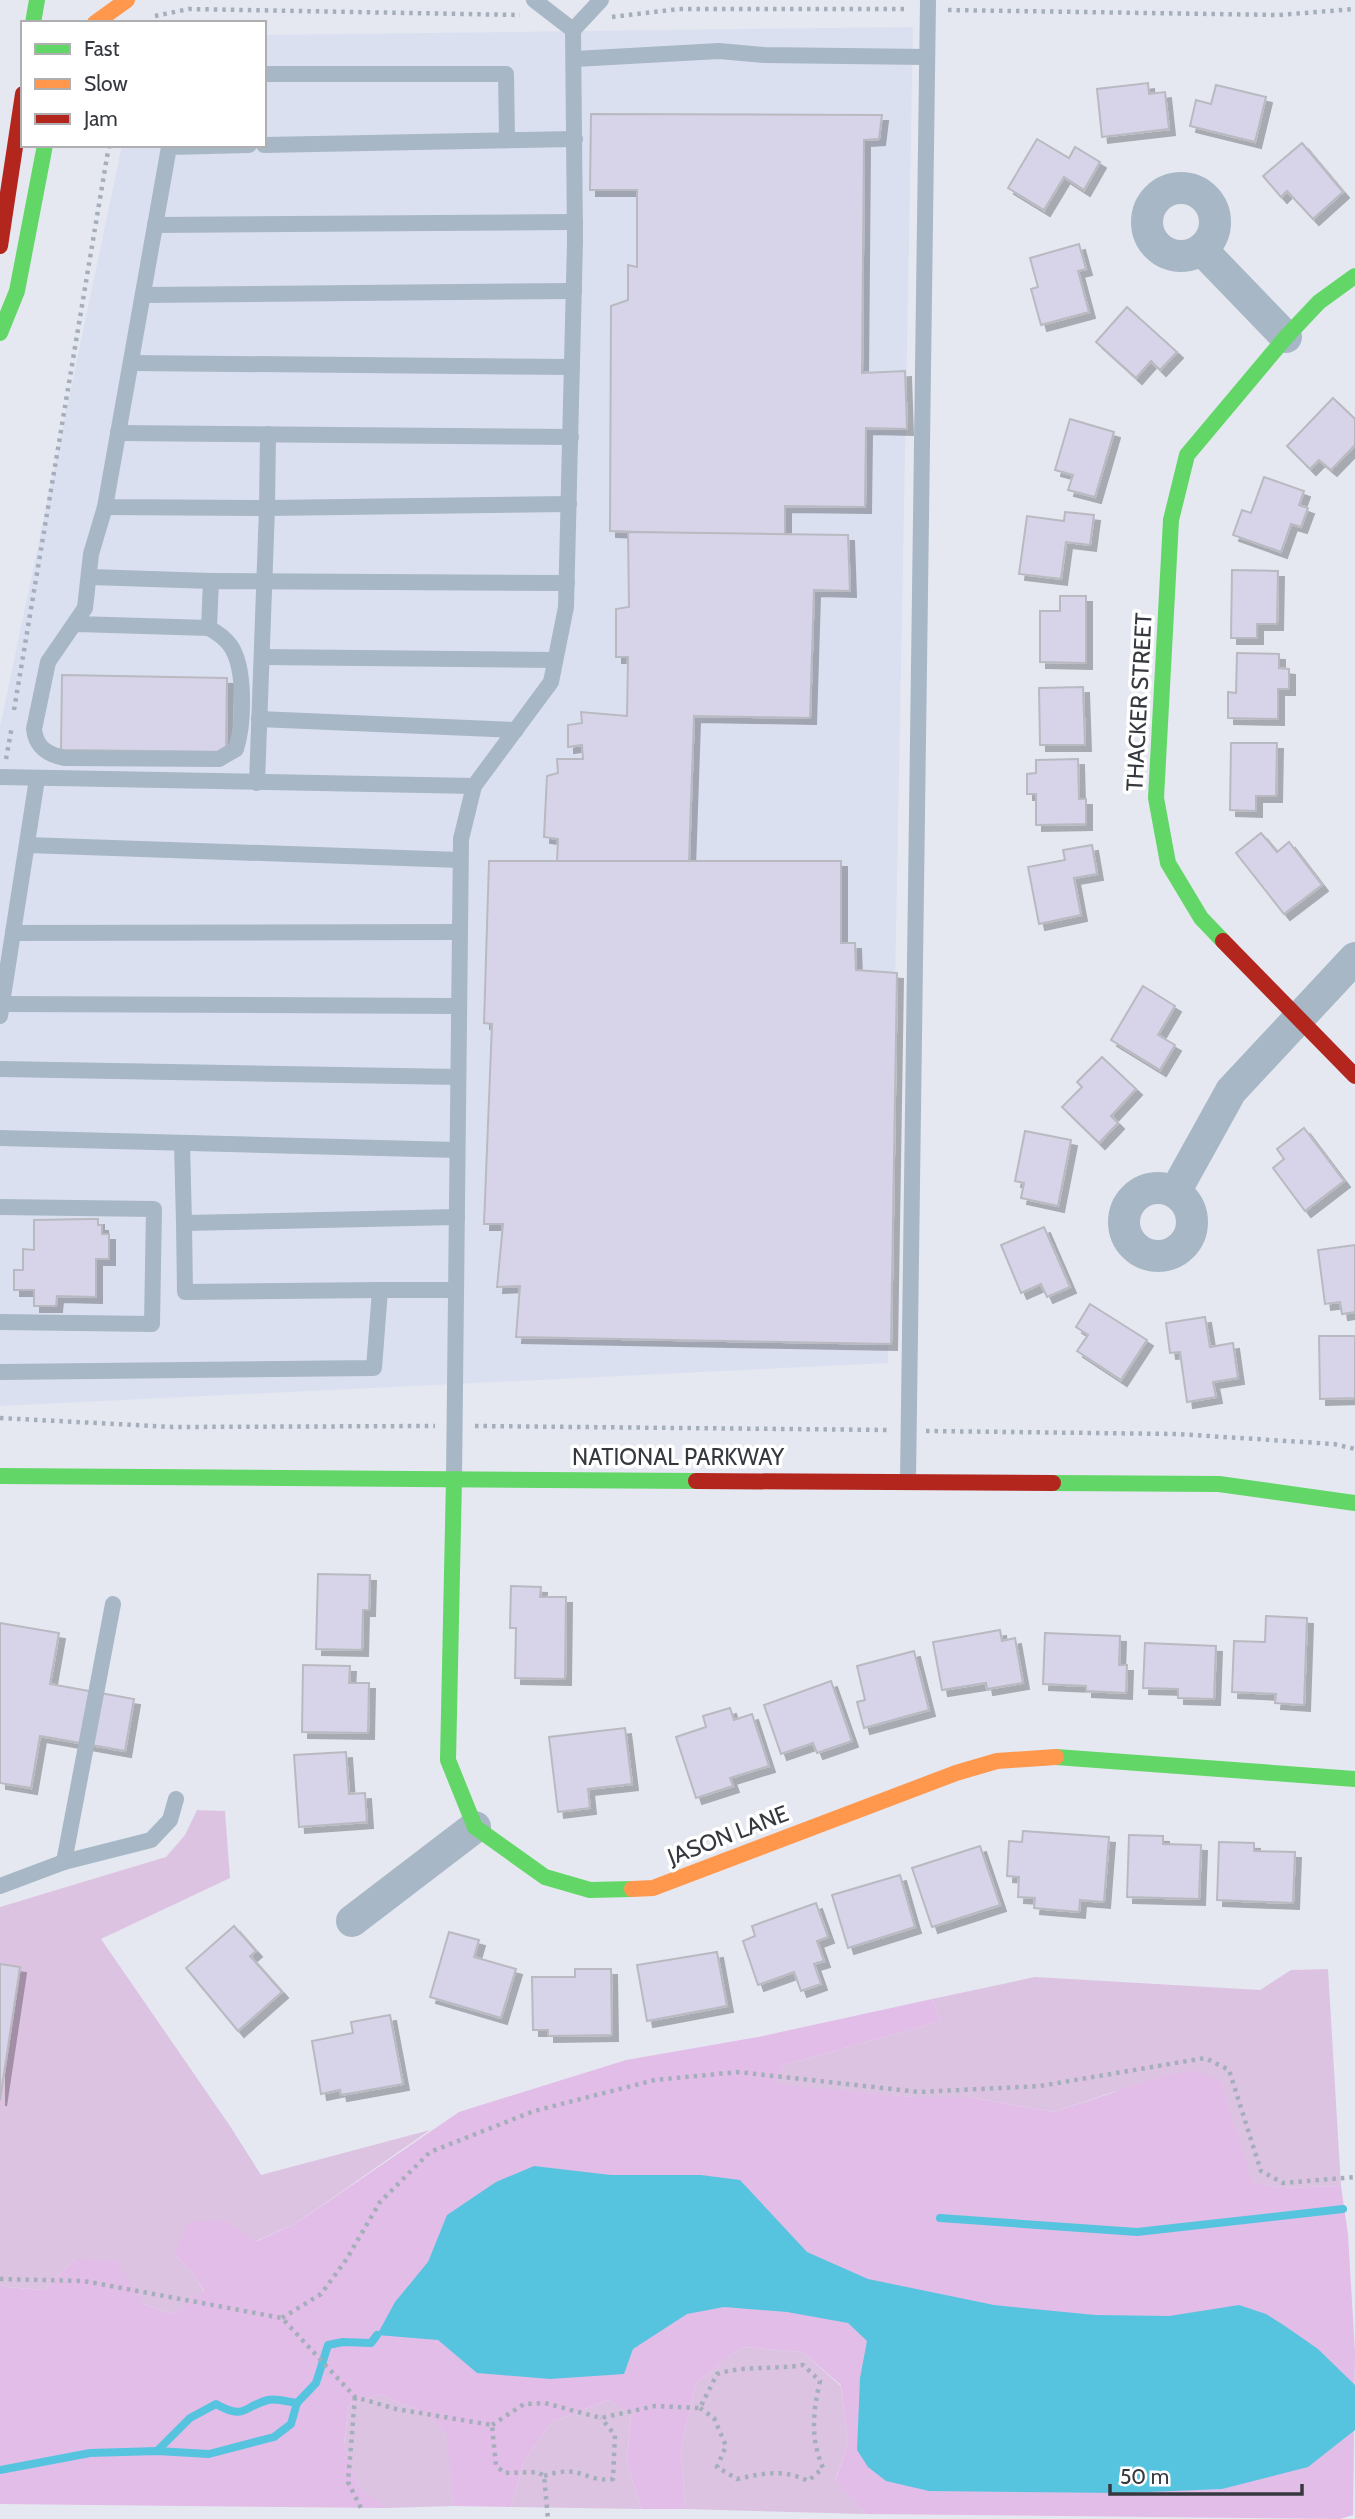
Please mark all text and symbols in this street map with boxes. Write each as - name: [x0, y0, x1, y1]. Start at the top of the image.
- legend: [21, 21, 266, 147]
- text: Fast: [84, 36, 120, 61]
- text: Slow: [84, 71, 128, 96]
- text: Jam: [83, 106, 118, 131]
- street label: THACKER STREET: [1120, 612, 1158, 792]
- street label: NATIONAL PARKWAY: [572, 1443, 785, 1471]
- street label: JASON LANE: [663, 1799, 792, 1871]
- scale bar: [1110, 2452, 1302, 2496]
- text: 50 m: [1120, 2464, 1169, 2489]

